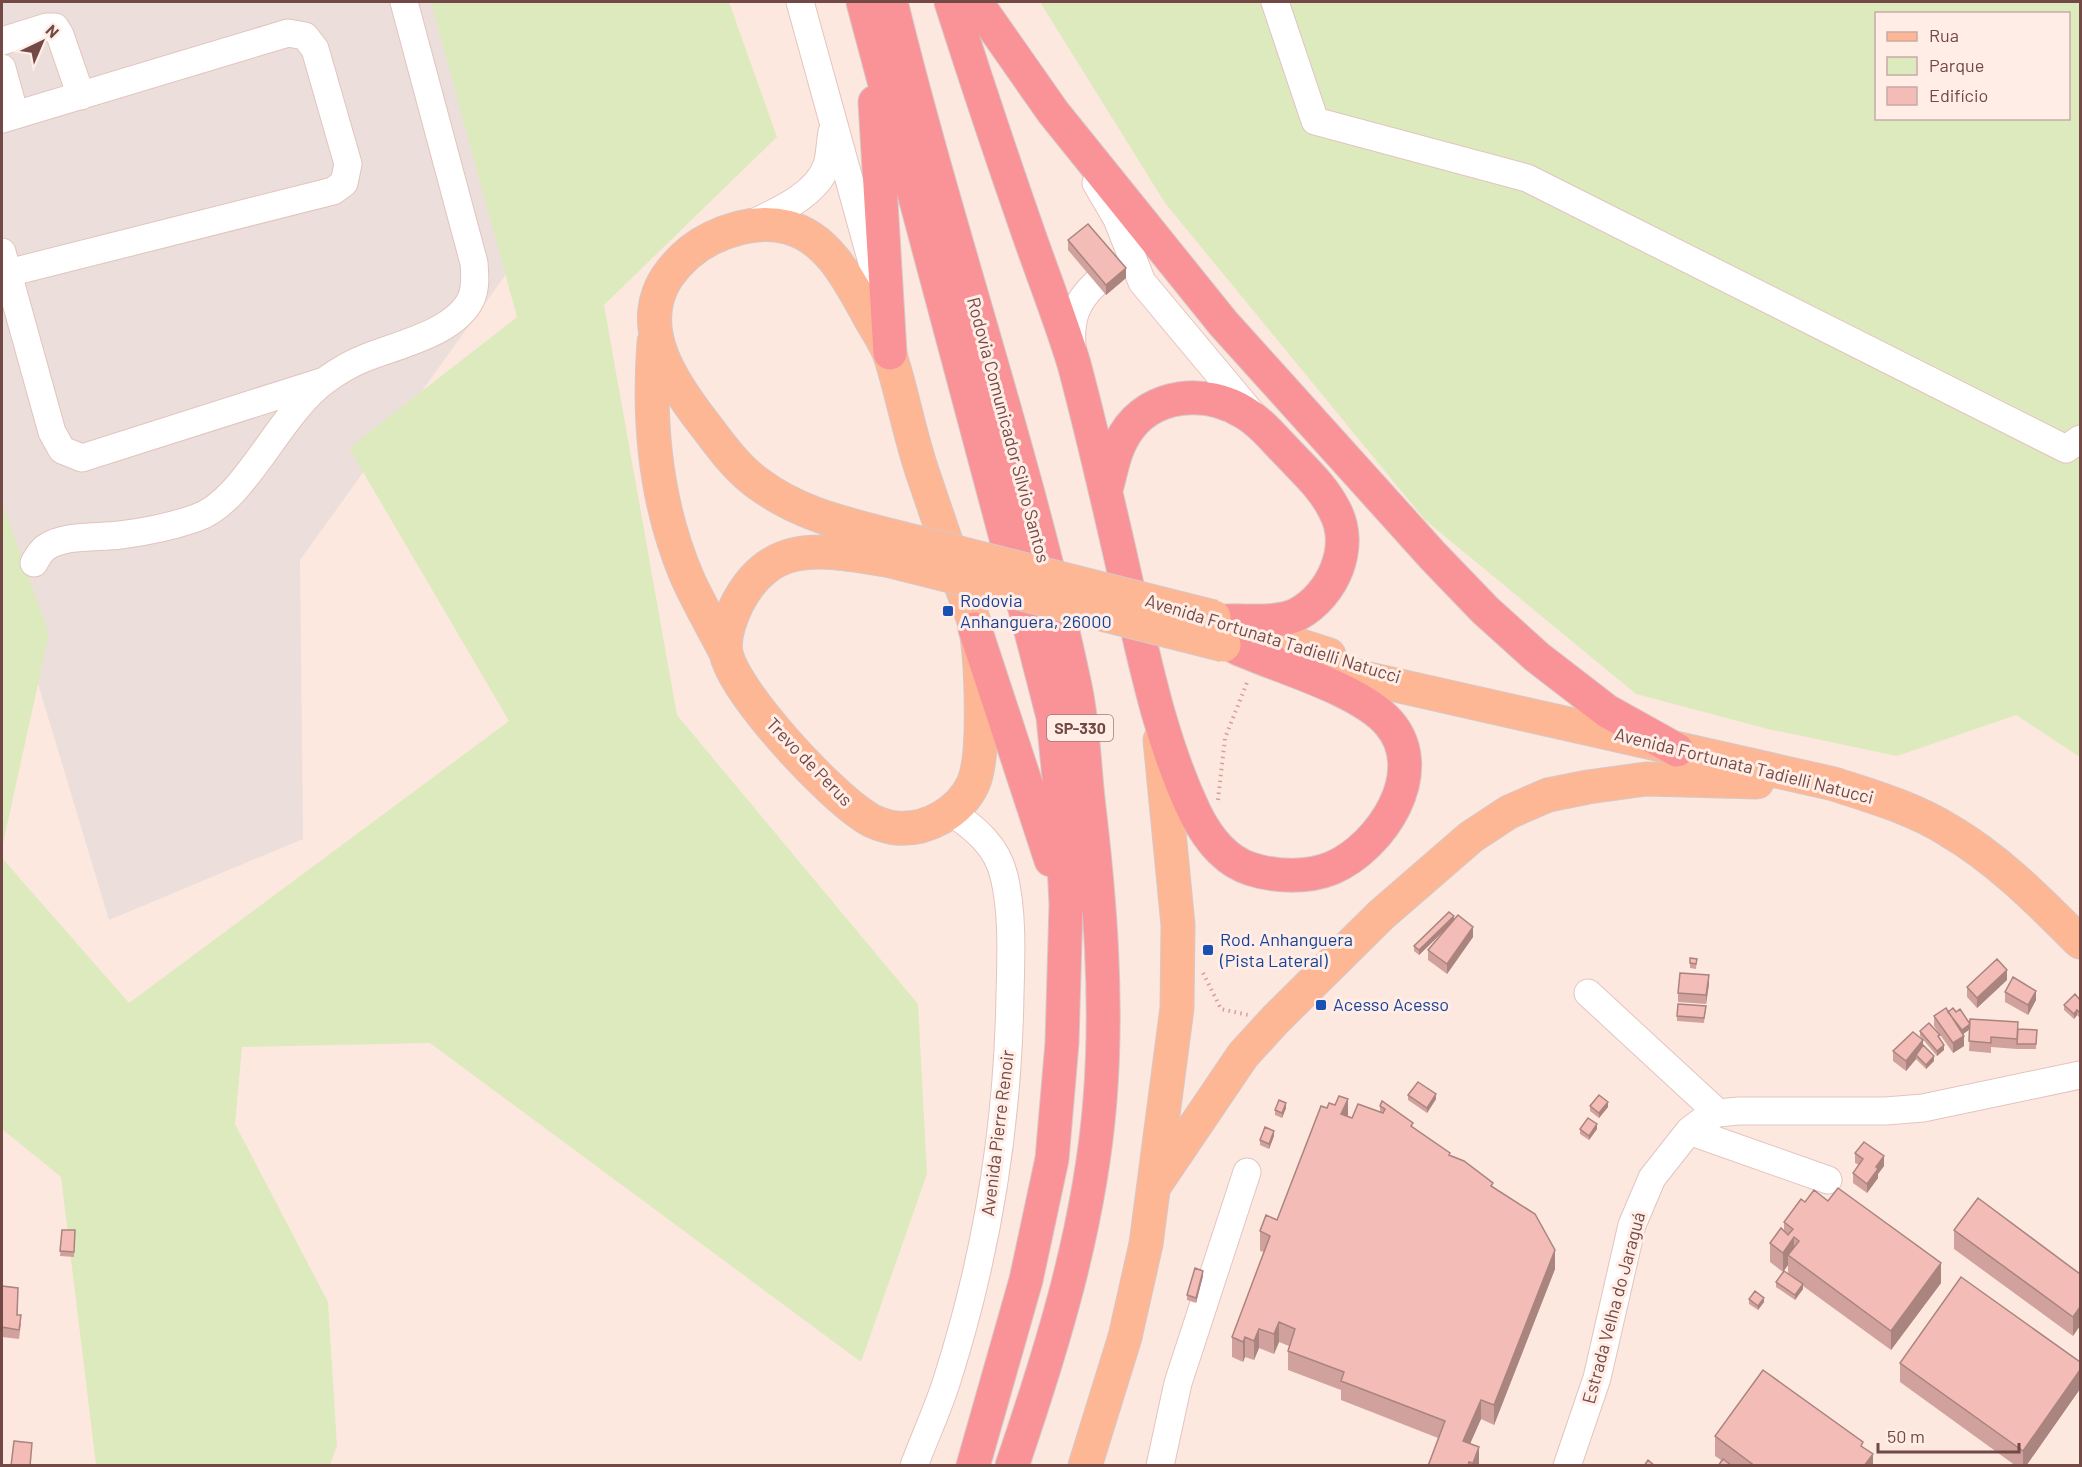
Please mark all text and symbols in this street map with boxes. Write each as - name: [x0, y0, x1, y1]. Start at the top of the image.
- north arrow: [12, 12, 72, 72]
- legend: [1875, 12, 2070, 120]
- text: N: [42, 20, 63, 41]
- text: Rua: [1929, 24, 1959, 46]
- text: Parque: [1929, 54, 1984, 76]
- text: Edifício: [1929, 84, 1988, 106]
- street label: Rodovia Comunicador Silvio Santos: [963, 295, 1055, 565]
- place label: Rodovia Anhanguera, 26000: [960, 589, 1112, 632]
- street label: Avenida Fortunata Tadielli Natucci: [1143, 589, 1404, 687]
- marker: Rodovia Anhanguera, 26000: [941, 604, 955, 618]
- street label: Trevo de Perus: [762, 712, 857, 810]
- road number: SP-330: [1047, 715, 1113, 741]
- street label: Avenida Fortunata Tadielli Natucci: [1612, 722, 1876, 808]
- place label: Rod. Anhanguera (Pista Lateral): [1219, 928, 1353, 971]
- marker: Rod. Anhanguera (Pista Lateral): [1201, 943, 1215, 957]
- place label: Acesso Acesso: [1333, 993, 1449, 1015]
- marker: Acesso Acesso: [1314, 998, 1328, 1012]
- street label: Avenida Pierre Renoir: [976, 1048, 1018, 1217]
- street label: Estrada Velha do Jaraguá: [1577, 1210, 1649, 1406]
- scale bar: [1878, 1416, 2019, 1454]
- text: 50 m: [1887, 1425, 1925, 1447]

